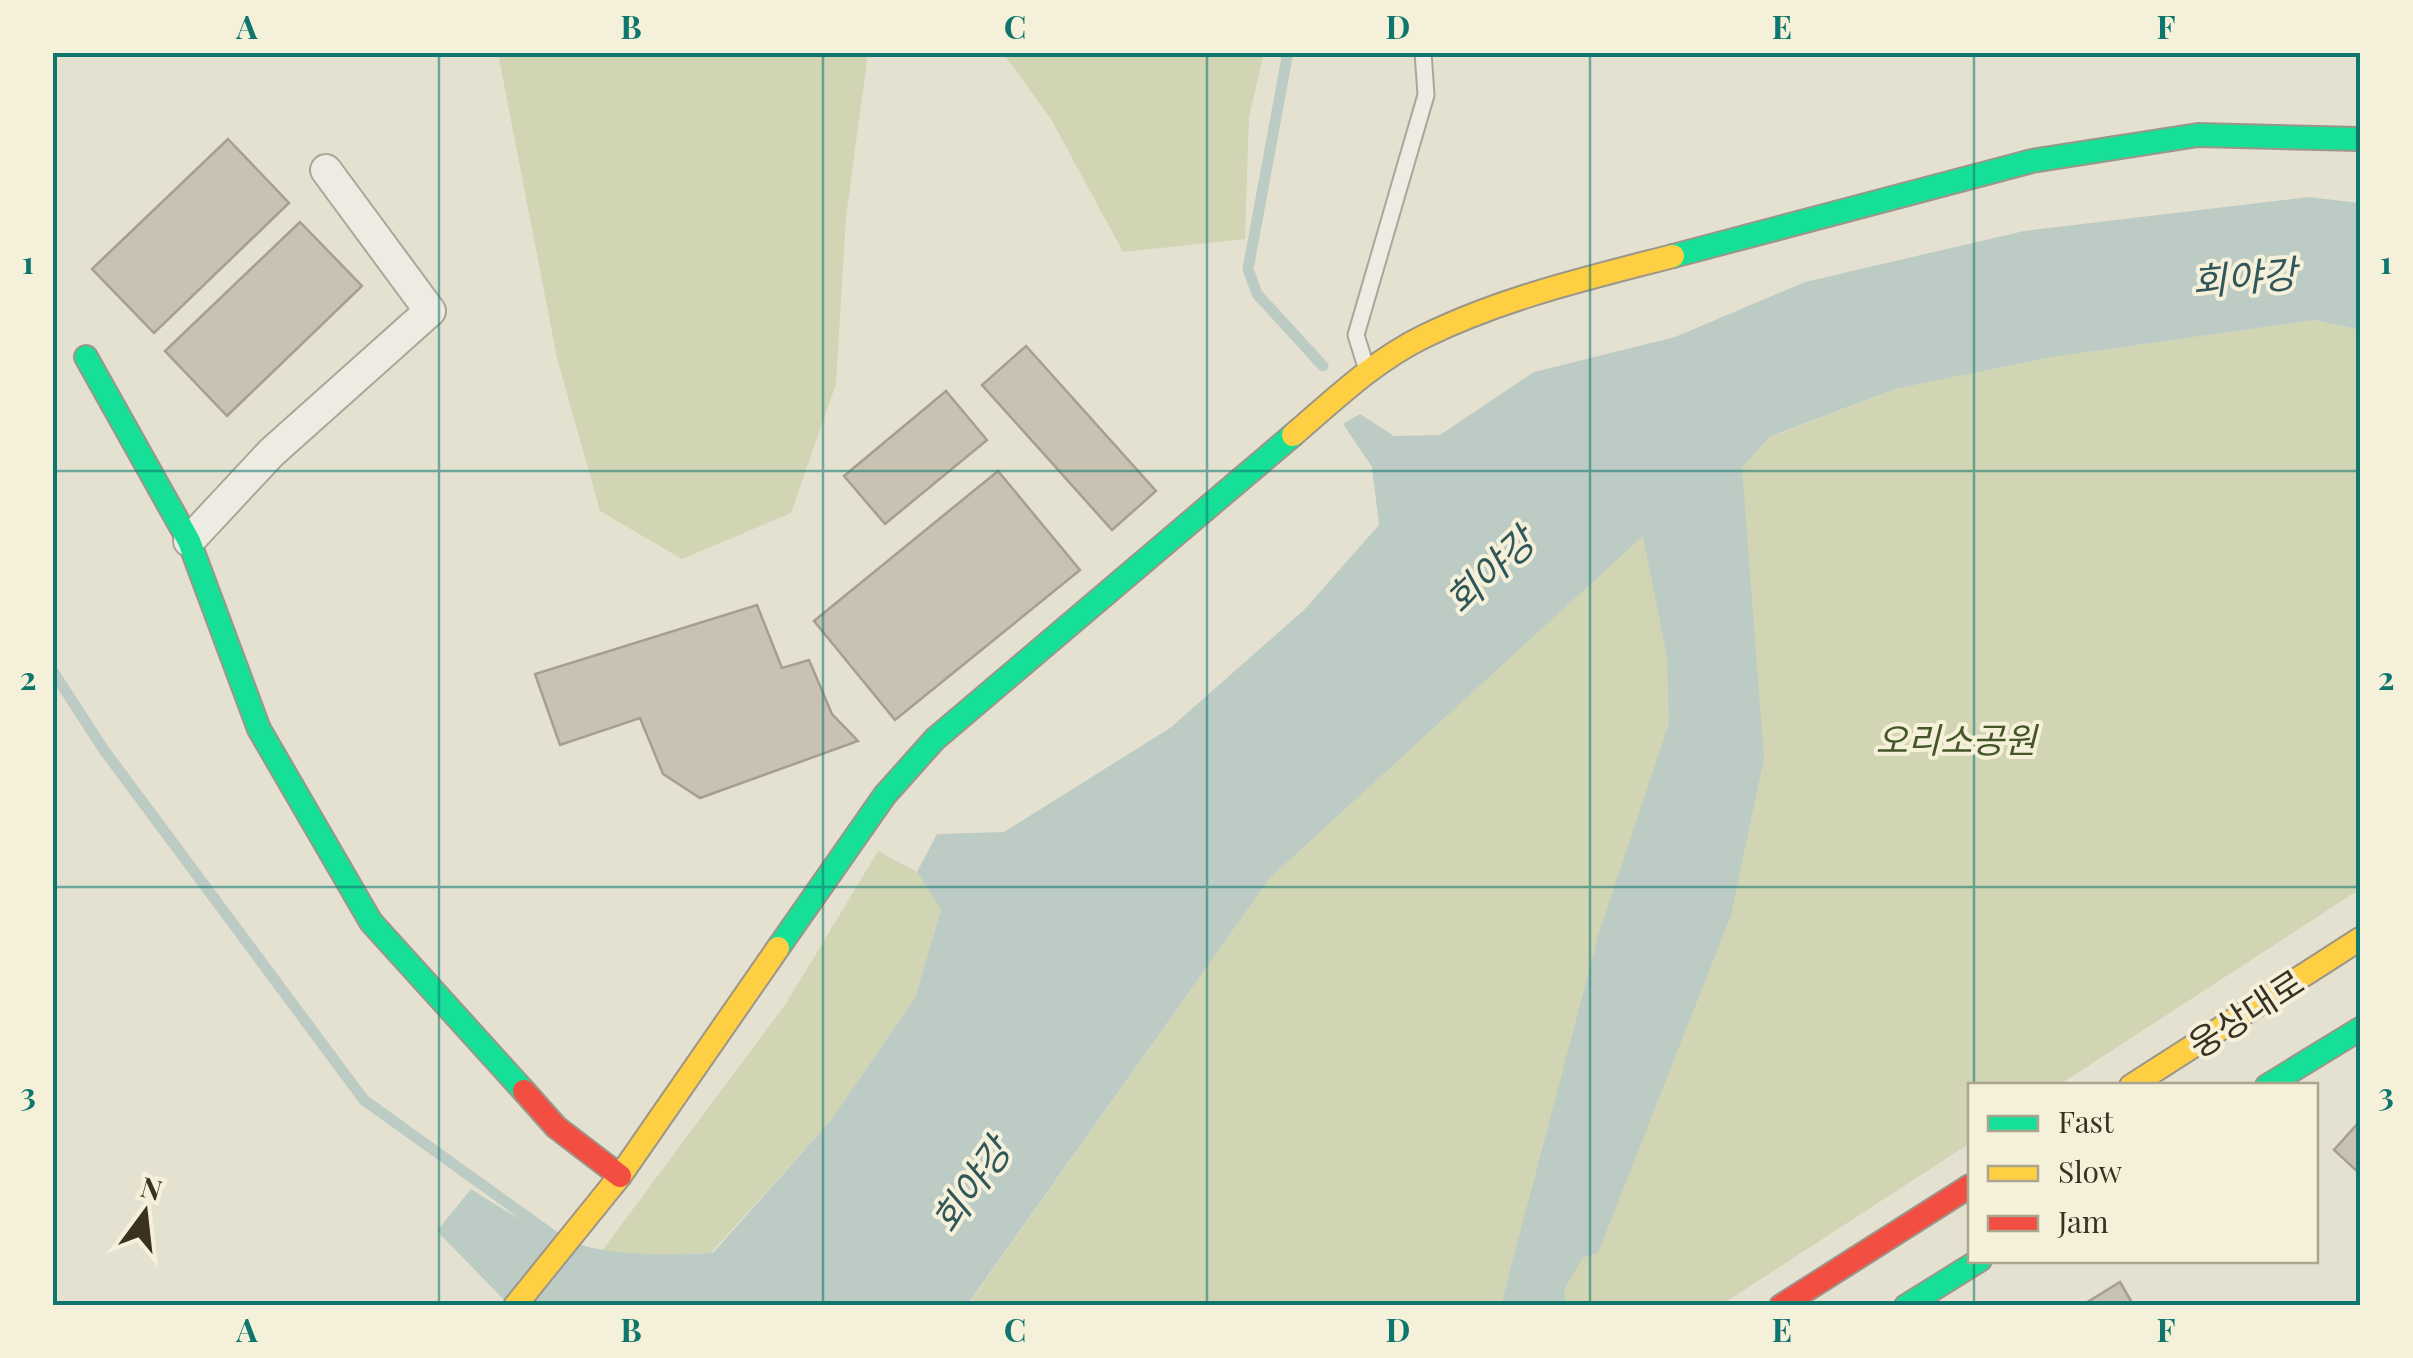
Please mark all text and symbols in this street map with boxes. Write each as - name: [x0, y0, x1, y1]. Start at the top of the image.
- text: A: [235, 4, 258, 47]
- text: B: [620, 4, 642, 47]
- text: C: [1004, 4, 1026, 47]
- text: D: [1386, 4, 1410, 47]
- text: E: [1772, 4, 1792, 47]
- text: F: [2157, 4, 2176, 47]
- text: 1: [22, 239, 34, 282]
- text: 1: [2380, 239, 2392, 282]
- water label: 회야강: [2190, 246, 2303, 306]
- water label: 회야강: [1433, 512, 1548, 624]
- text: 2: [20, 655, 36, 698]
- text: 2: [2378, 655, 2394, 698]
- park label: 오리소공원: [1875, 715, 2039, 762]
- street label: 웅상대로: [2178, 957, 2312, 1067]
- text: 3: [20, 1071, 36, 1114]
- text: 3: [2378, 1071, 2394, 1114]
- legend: [1968, 1083, 2318, 1263]
- text: Fast: [2058, 1101, 2114, 1141]
- water label: 회야강: [919, 1123, 1024, 1243]
- text: Slow: [2058, 1151, 2123, 1191]
- north arrow: [95, 1163, 195, 1263]
- text: N: [137, 1167, 166, 1208]
- text: Jam: [2057, 1201, 2109, 1241]
- text: A: [235, 1307, 258, 1350]
- text: B: [620, 1307, 642, 1350]
- text: C: [1004, 1307, 1026, 1350]
- text: D: [1386, 1307, 1410, 1350]
- text: E: [1772, 1307, 1792, 1350]
- text: F: [2157, 1307, 2176, 1350]

